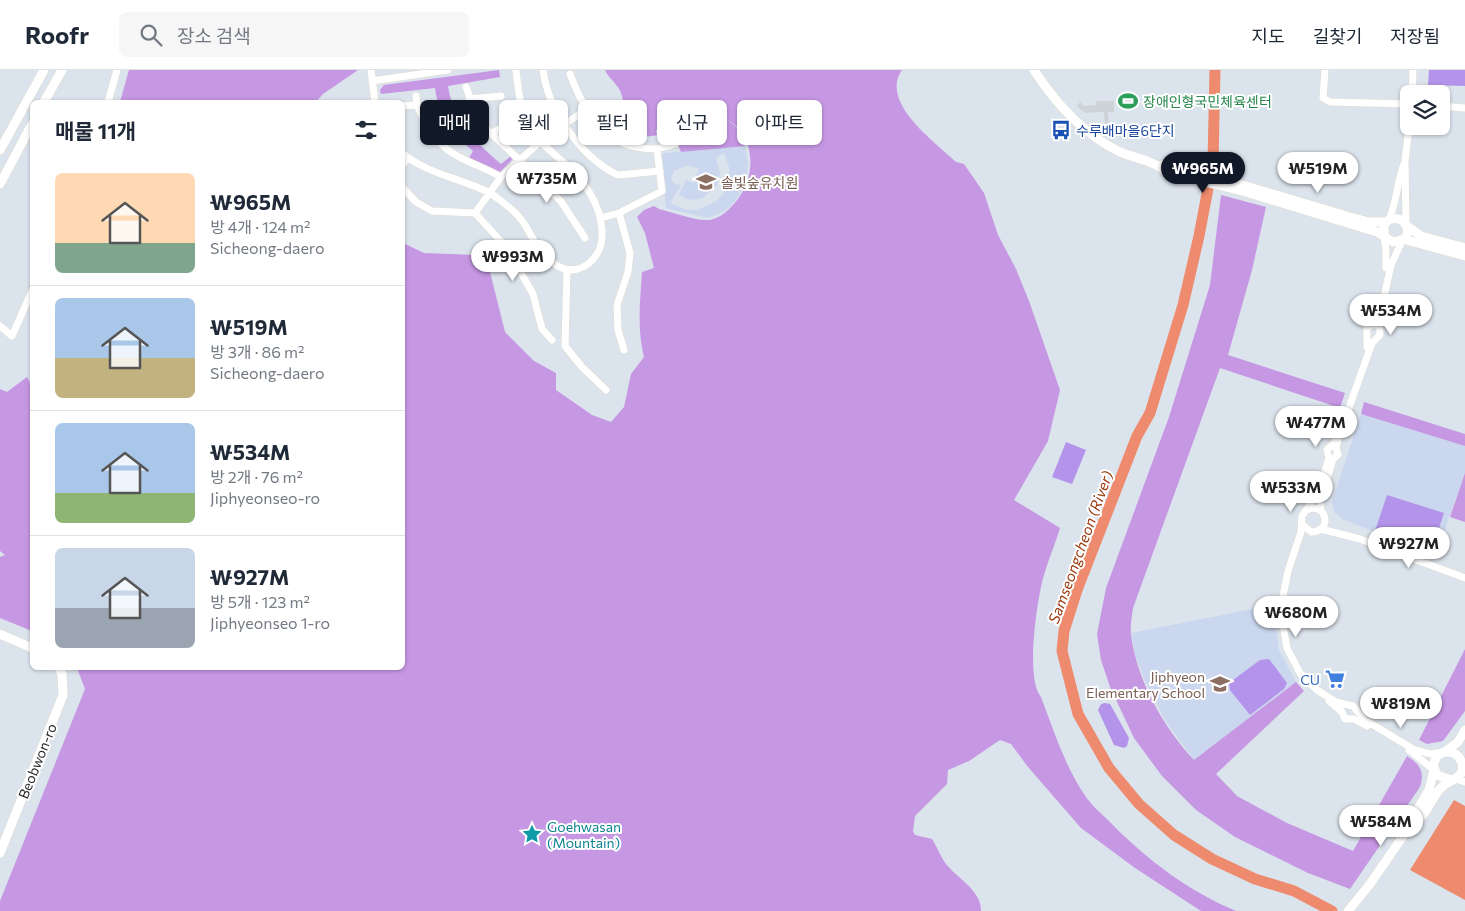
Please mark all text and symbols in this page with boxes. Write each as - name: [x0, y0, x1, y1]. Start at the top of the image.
- search box: [119, 12, 469, 57]
- text: Roofr: [25, 20, 89, 49]
- icon: search: [137, 21, 165, 49]
- text: 장소 검색: [177, 24, 251, 47]
- text: 지도: [1252, 25, 1285, 47]
- text: 길찾기: [1313, 25, 1362, 47]
- text: 저장됨: [1390, 25, 1440, 47]
- map controls: [1400, 85, 1450, 135]
- button: layers: [1400, 85, 1450, 135]
- sports icon: 장애인형국민체육센터: [1117, 90, 1139, 112]
- place label: 장애인형국민체육센터: [1143, 93, 1272, 110]
- chip: 매매: [420, 100, 489, 145]
- chip: 월세: [499, 100, 568, 145]
- chip: 필터: [578, 100, 647, 145]
- chip: 신규: [657, 100, 727, 145]
- chip: 아파트: [737, 100, 822, 145]
- icon: filters: [352, 116, 380, 144]
- text: 매물 11개: [55, 118, 136, 143]
- bus stop icon: 수루배마을6단지: [1050, 119, 1072, 141]
- place label: 수루배마을6단지: [1076, 122, 1175, 139]
- pin: ₩965M: [1168, 152, 1238, 194]
- pin: ₩519M: [1283, 152, 1353, 194]
- text: ₩965M: [1172, 158, 1234, 177]
- text: ₩519M: [1288, 158, 1348, 177]
- pin: ₩735M: [512, 162, 582, 204]
- text: ₩735M: [517, 168, 577, 187]
- school or university icon: 솔빛숲유치원: [695, 171, 717, 193]
- place label: 솔빛숲유치원: [721, 174, 798, 191]
- text: ₩965M: [210, 189, 291, 214]
- icon: home: [95, 193, 155, 253]
- text: 방 4개 · 124 m²: [210, 217, 311, 236]
- text: Sicheong-daero: [210, 238, 325, 257]
- pin: ₩993M: [478, 240, 548, 282]
- text: ₩993M: [482, 246, 544, 265]
- pin: ₩534M: [1356, 294, 1426, 336]
- text: ₩534M: [1360, 300, 1422, 319]
- text: ₩519M: [210, 314, 288, 339]
- icon: home: [95, 318, 155, 378]
- text: 방 3개 · 86 m²: [210, 342, 304, 361]
- text: Sicheong-daero: [210, 363, 325, 382]
- pin: ₩477M: [1281, 406, 1351, 448]
- text: ₩477M: [1286, 412, 1346, 431]
- text: ₩534M: [210, 439, 290, 464]
- icon: home: [95, 443, 155, 503]
- text: 방 2개 · 76 m²: [210, 467, 303, 486]
- water label: Samseongcheon (River): [1044, 468, 1116, 626]
- pin: ₩533M: [1256, 470, 1326, 513]
- text: ₩533M: [1261, 477, 1321, 496]
- text: Jiphyeonseo-ro: [210, 488, 320, 507]
- pin: ₩927M: [1374, 526, 1444, 569]
- text: ₩927M: [1379, 533, 1439, 552]
- text: ₩927M: [210, 564, 289, 589]
- icon: home: [95, 568, 155, 628]
- text: 방 5개 · 123 m²: [210, 592, 310, 611]
- pin: ₩680M: [1261, 596, 1331, 638]
- text: ₩680M: [1264, 602, 1328, 621]
- text: Jiphyeonseo 1-ro: [210, 613, 330, 632]
- place label: Jiphyeon Elementary School: [1086, 668, 1205, 701]
- supermarket icon: CU: [1324, 668, 1346, 690]
- place label: CU: [1300, 671, 1320, 688]
- school or university icon: Jiphyeon Elementary School: [1209, 673, 1231, 695]
- pin: ₩819M: [1366, 686, 1436, 729]
- text: ₩819M: [1371, 693, 1431, 712]
- street label: Beobwon-ro: [14, 721, 60, 801]
- pin: ₩584M: [1346, 804, 1416, 847]
- text: ₩584M: [1350, 811, 1412, 830]
- place label: Goehwasan (Mountain): [547, 818, 621, 851]
- place icon: Goehwasan (Mountain): [521, 823, 543, 845]

